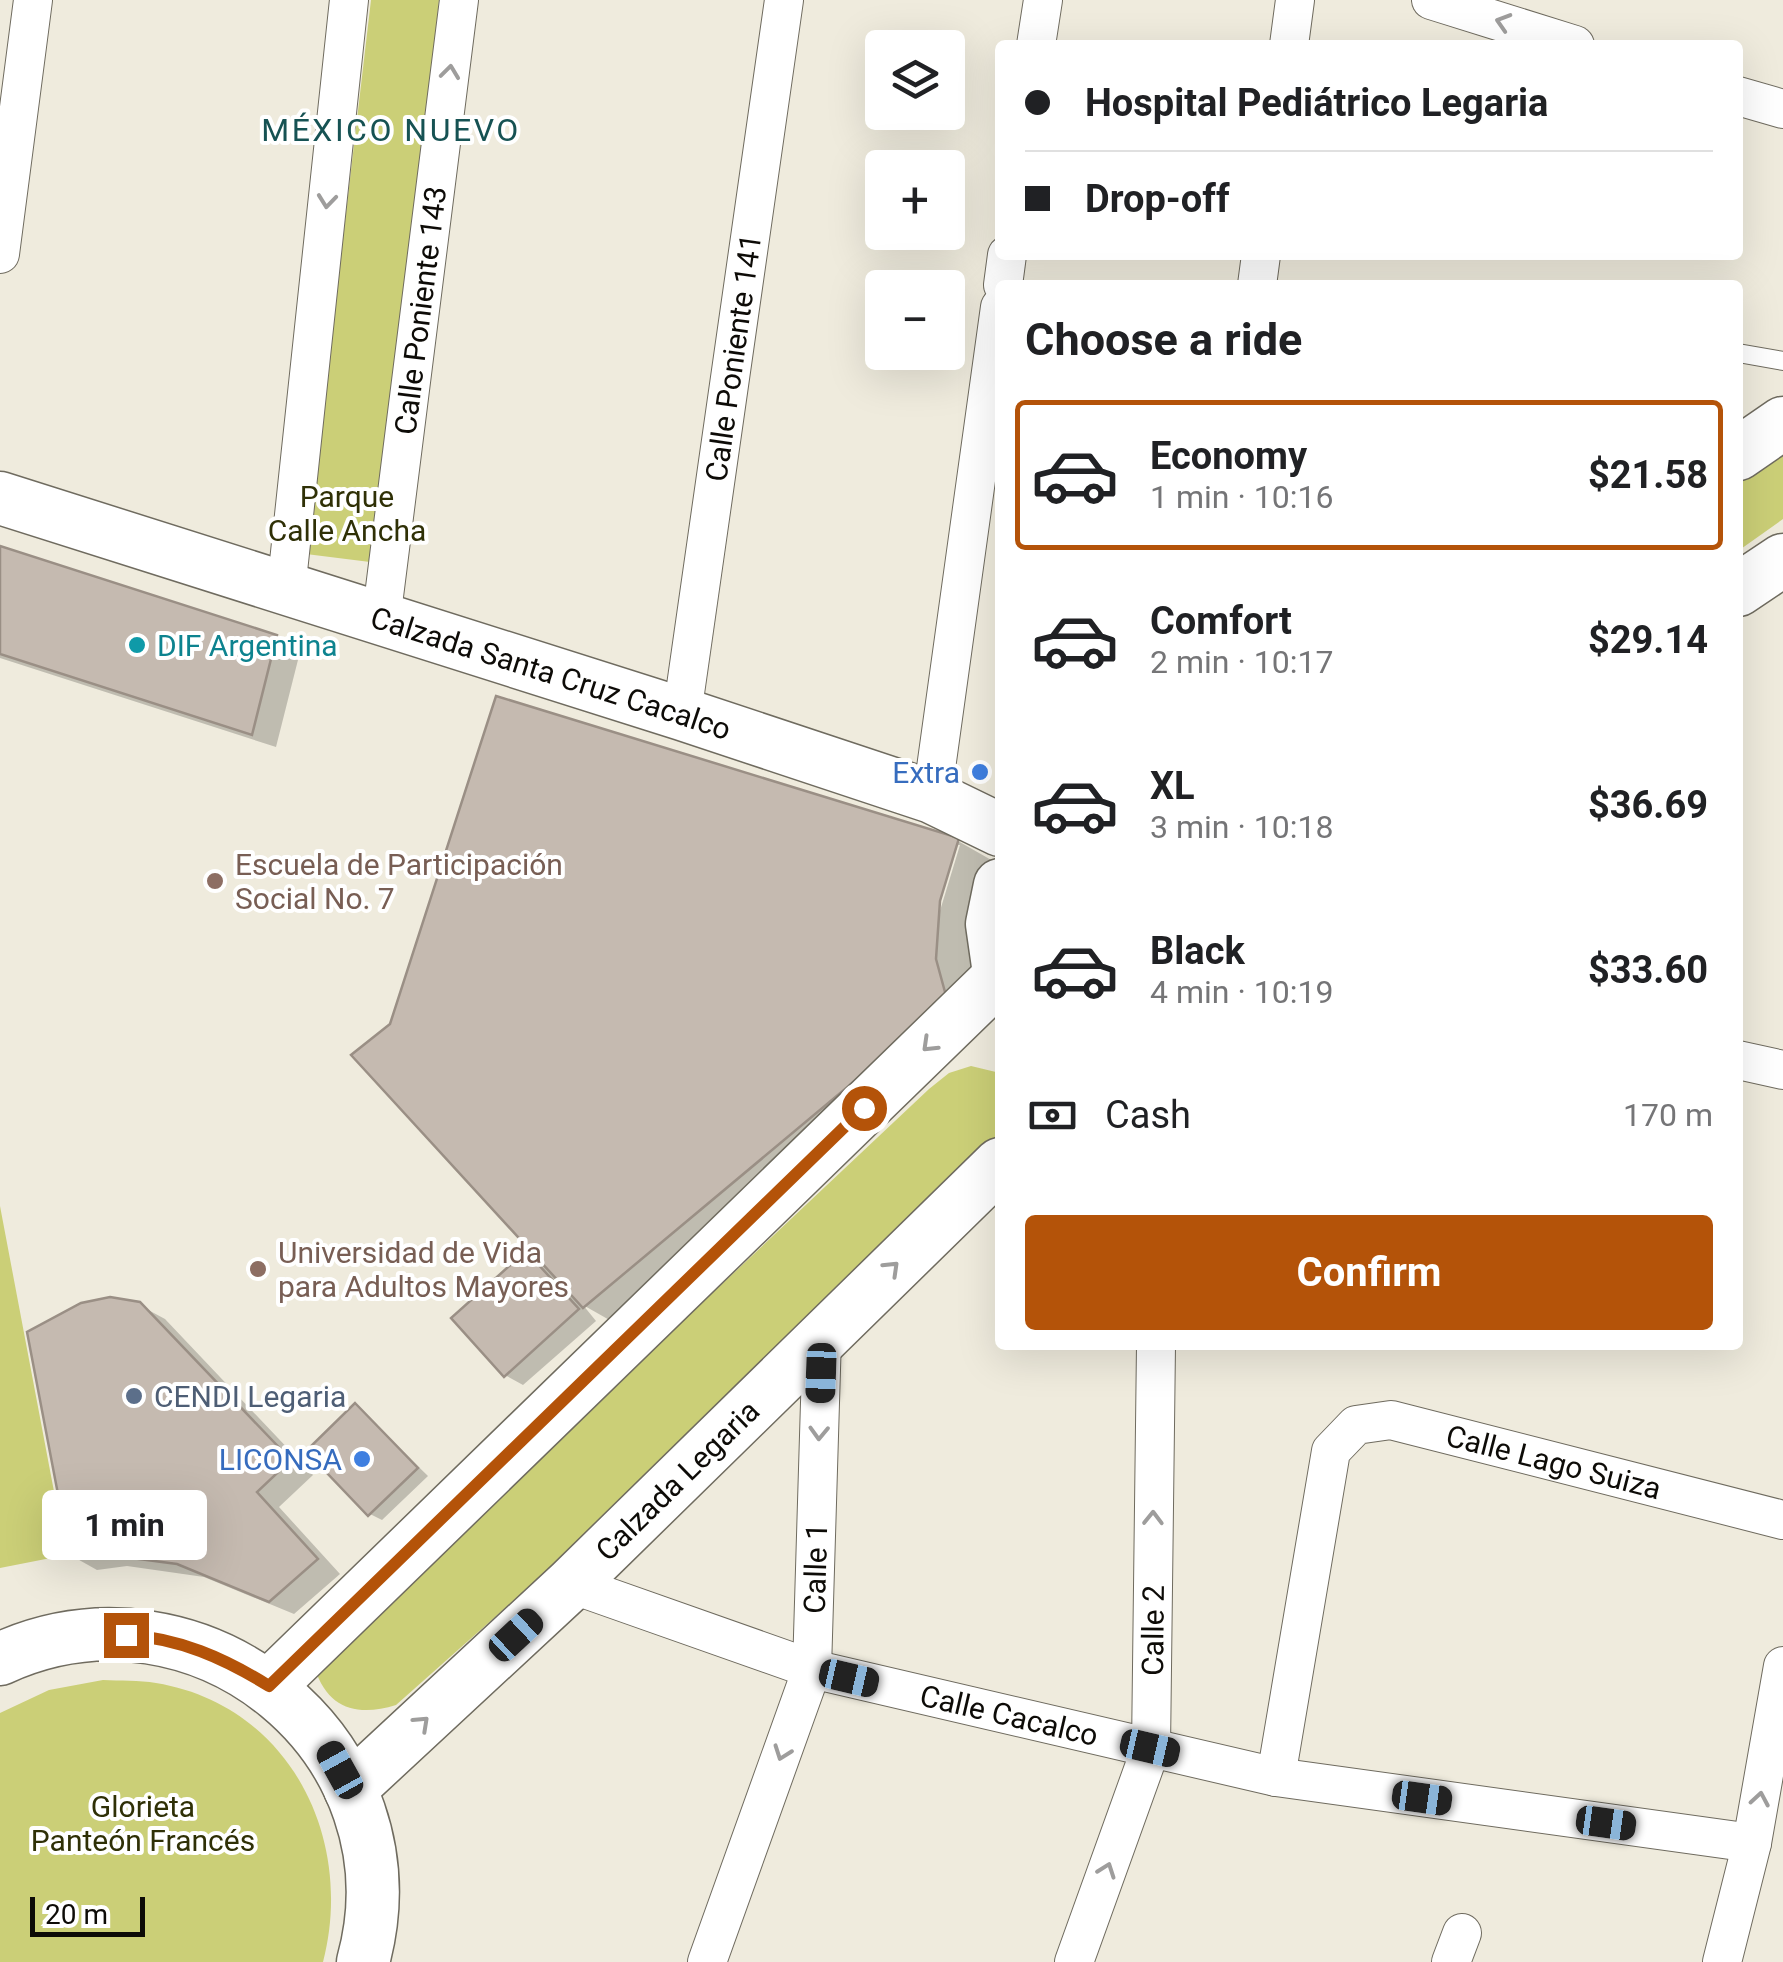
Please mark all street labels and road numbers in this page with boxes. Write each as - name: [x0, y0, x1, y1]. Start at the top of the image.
- street label: Calle Poniente 143: [387, 184, 453, 437]
- street label: Calle Poniente 141: [698, 231, 768, 484]
- street label: Calzada Santa Cruz Cacalco: [367, 599, 736, 747]
- street label: Calzada Legaria: [588, 1393, 766, 1567]
- street label: Calle Lago Suiza: [1443, 1417, 1665, 1506]
- street label: Calle 1: [796, 1522, 834, 1614]
- street label: Calle 2: [1134, 1585, 1171, 1676]
- street label: Calle Cacalco: [917, 1677, 1102, 1753]

